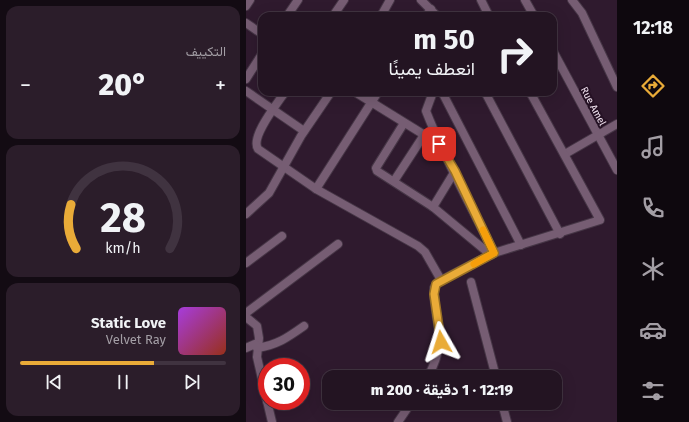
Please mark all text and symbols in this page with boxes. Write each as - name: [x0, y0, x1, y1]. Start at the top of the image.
- text: 12:18: [633, 17, 673, 39]
- text: 50 m: [413, 23, 475, 56]
- icon: right: [489, 28, 541, 80]
- text: التكييف: [186, 44, 226, 59]
- text: انعطف يمينًا: [389, 58, 475, 80]
- text: 20°: [98, 67, 148, 103]
- text: −: [20, 72, 31, 99]
- text: +: [215, 72, 226, 99]
- icon: directions: [639, 72, 667, 100]
- street label: Rue Amel: [578, 85, 608, 128]
- pin: [422, 127, 456, 161]
- icon: arrive: [428, 133, 450, 155]
- icon: music: [639, 133, 667, 161]
- text: 28: [100, 193, 146, 243]
- icon: phone: [639, 194, 667, 222]
- text: km/h: [105, 240, 141, 257]
- icon: climate: [639, 255, 667, 283]
- text: Static Love: [91, 314, 166, 332]
- icon: car: [639, 316, 667, 344]
- position arrow: [420, 321, 462, 363]
- text: Velvet Ray: [106, 332, 166, 347]
- speed limit sign: 30: [258, 358, 310, 410]
- icon: previous: [43, 371, 65, 393]
- icon: pause: [112, 371, 134, 393]
- icon: next: [181, 371, 203, 393]
- icon: filters: [639, 377, 667, 405]
- text: 12:19 · 1 دقيقة · 200 m: [371, 381, 513, 399]

